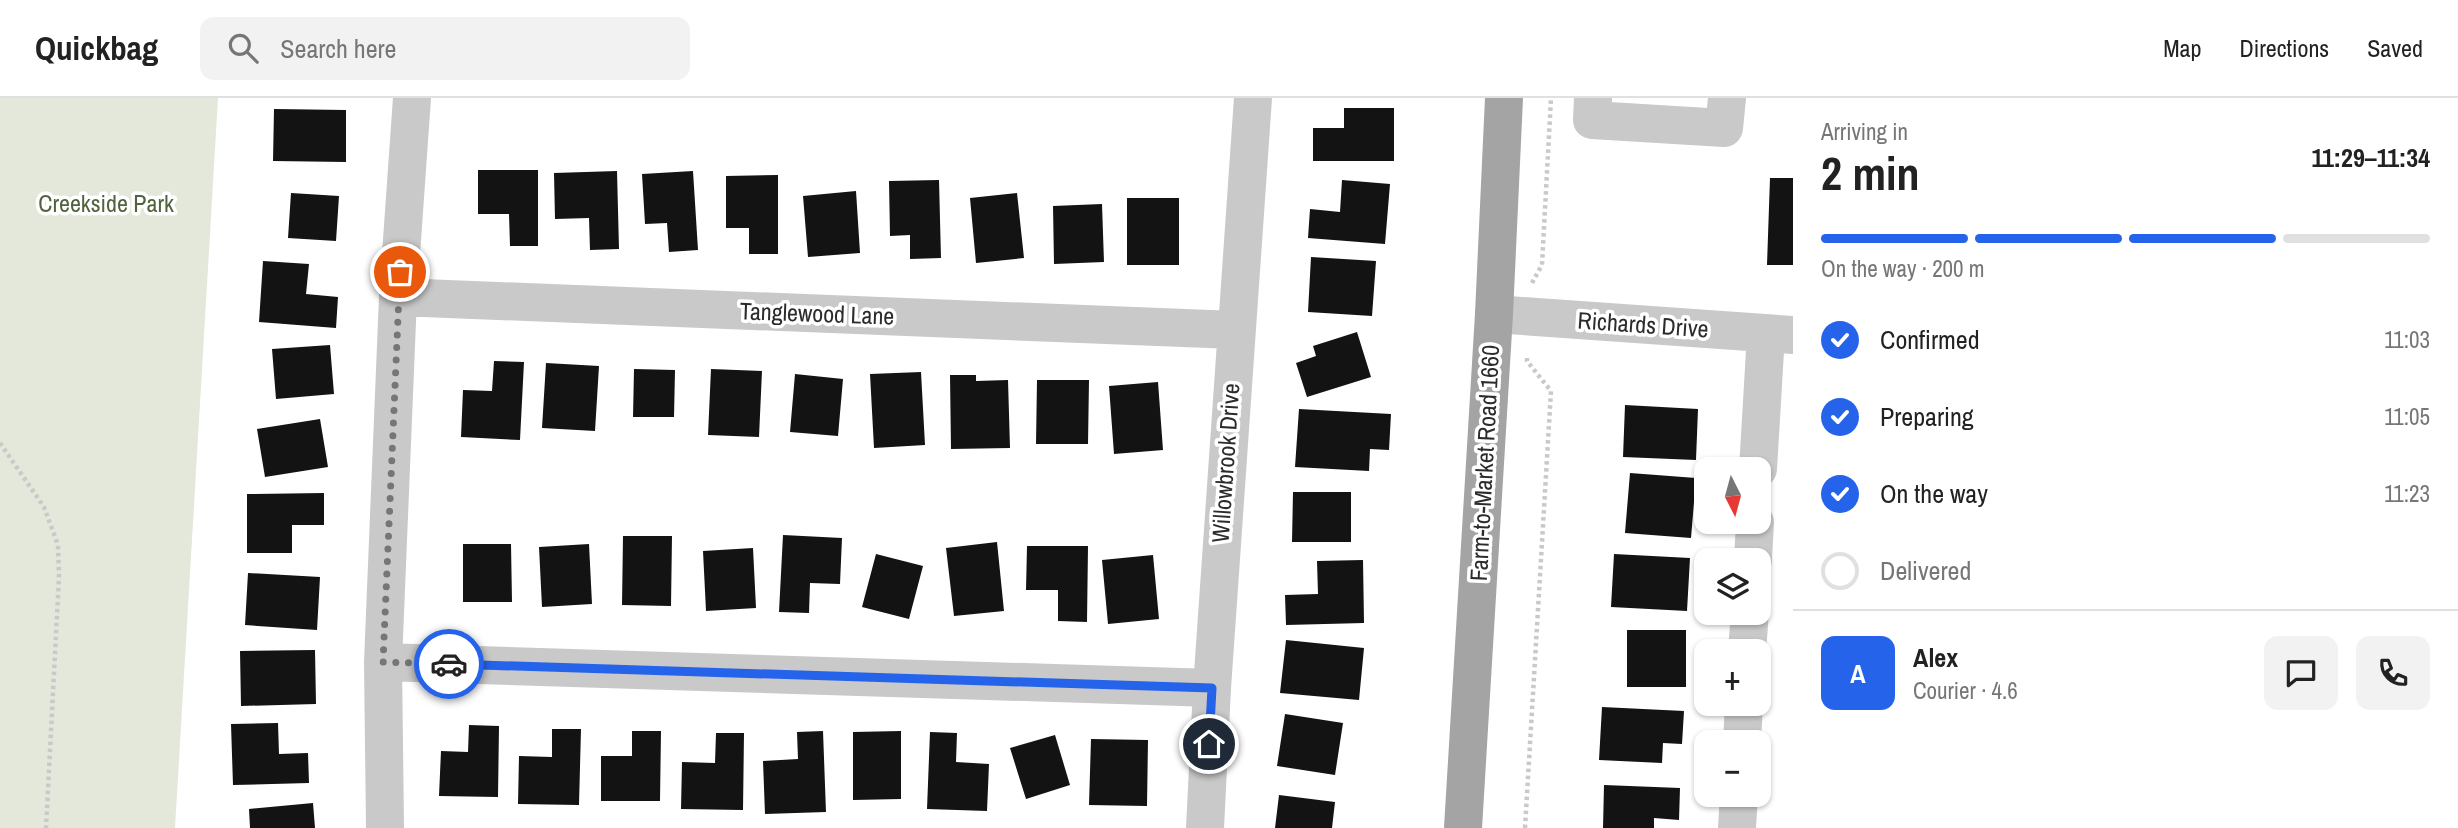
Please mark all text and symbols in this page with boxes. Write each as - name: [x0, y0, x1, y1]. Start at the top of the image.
- search box: [200, 17, 690, 80]
- text: Quickbag: [35, 26, 158, 70]
- icon: search: [224, 29, 262, 67]
- text: Search here: [280, 31, 396, 66]
- text: Map: [2163, 32, 2201, 64]
- text: Directions: [2239, 32, 2329, 64]
- text: Saved: [2367, 32, 2423, 64]
- text: Arriving in: [1821, 116, 1908, 147]
- text: 11:29–11:34: [2311, 140, 2430, 175]
- text: 2 min: [1821, 142, 1920, 204]
- park label: Creekside Park: [38, 187, 174, 219]
- pin: [370, 242, 430, 302]
- icon: bag: [381, 253, 419, 291]
- text: On the way · 200 m: [1821, 253, 1985, 284]
- street label: Tanglewood Lane: [739, 294, 895, 332]
- street label: Richards Drive: [1576, 303, 1710, 345]
- icon: check: [1821, 321, 1859, 359]
- text: Confirmed: [1880, 322, 1980, 357]
- text: 11:03: [2384, 324, 2430, 355]
- street label: Farm-to-Market Road 1660: [1462, 344, 1506, 582]
- street label: Willowbrook Drive: [1203, 382, 1247, 544]
- icon: check: [1821, 398, 1859, 436]
- text: Preparing: [1880, 399, 1974, 434]
- text: 11:05: [2384, 401, 2430, 432]
- north arrow: [1694, 457, 1771, 534]
- map controls: [1694, 457, 1771, 807]
- icon: check: [1821, 475, 1859, 513]
- text: On the way: [1880, 476, 1988, 511]
- text: 11:23: [2384, 478, 2430, 509]
- button: layers: [1694, 548, 1771, 625]
- text: Delivered: [1880, 553, 1971, 588]
- courier: [414, 629, 484, 699]
- button: chat: [2264, 636, 2338, 710]
- button: phone: [2356, 636, 2430, 710]
- button: +: [1694, 639, 1771, 716]
- text: Alex: [1913, 640, 1958, 675]
- icon: car: [430, 645, 468, 683]
- text: A: [1850, 656, 1866, 691]
- text: Courier · 4.6: [1913, 675, 2018, 706]
- pin: [1179, 714, 1239, 774]
- icon: home: [1190, 725, 1228, 763]
- button: −: [1694, 730, 1771, 807]

